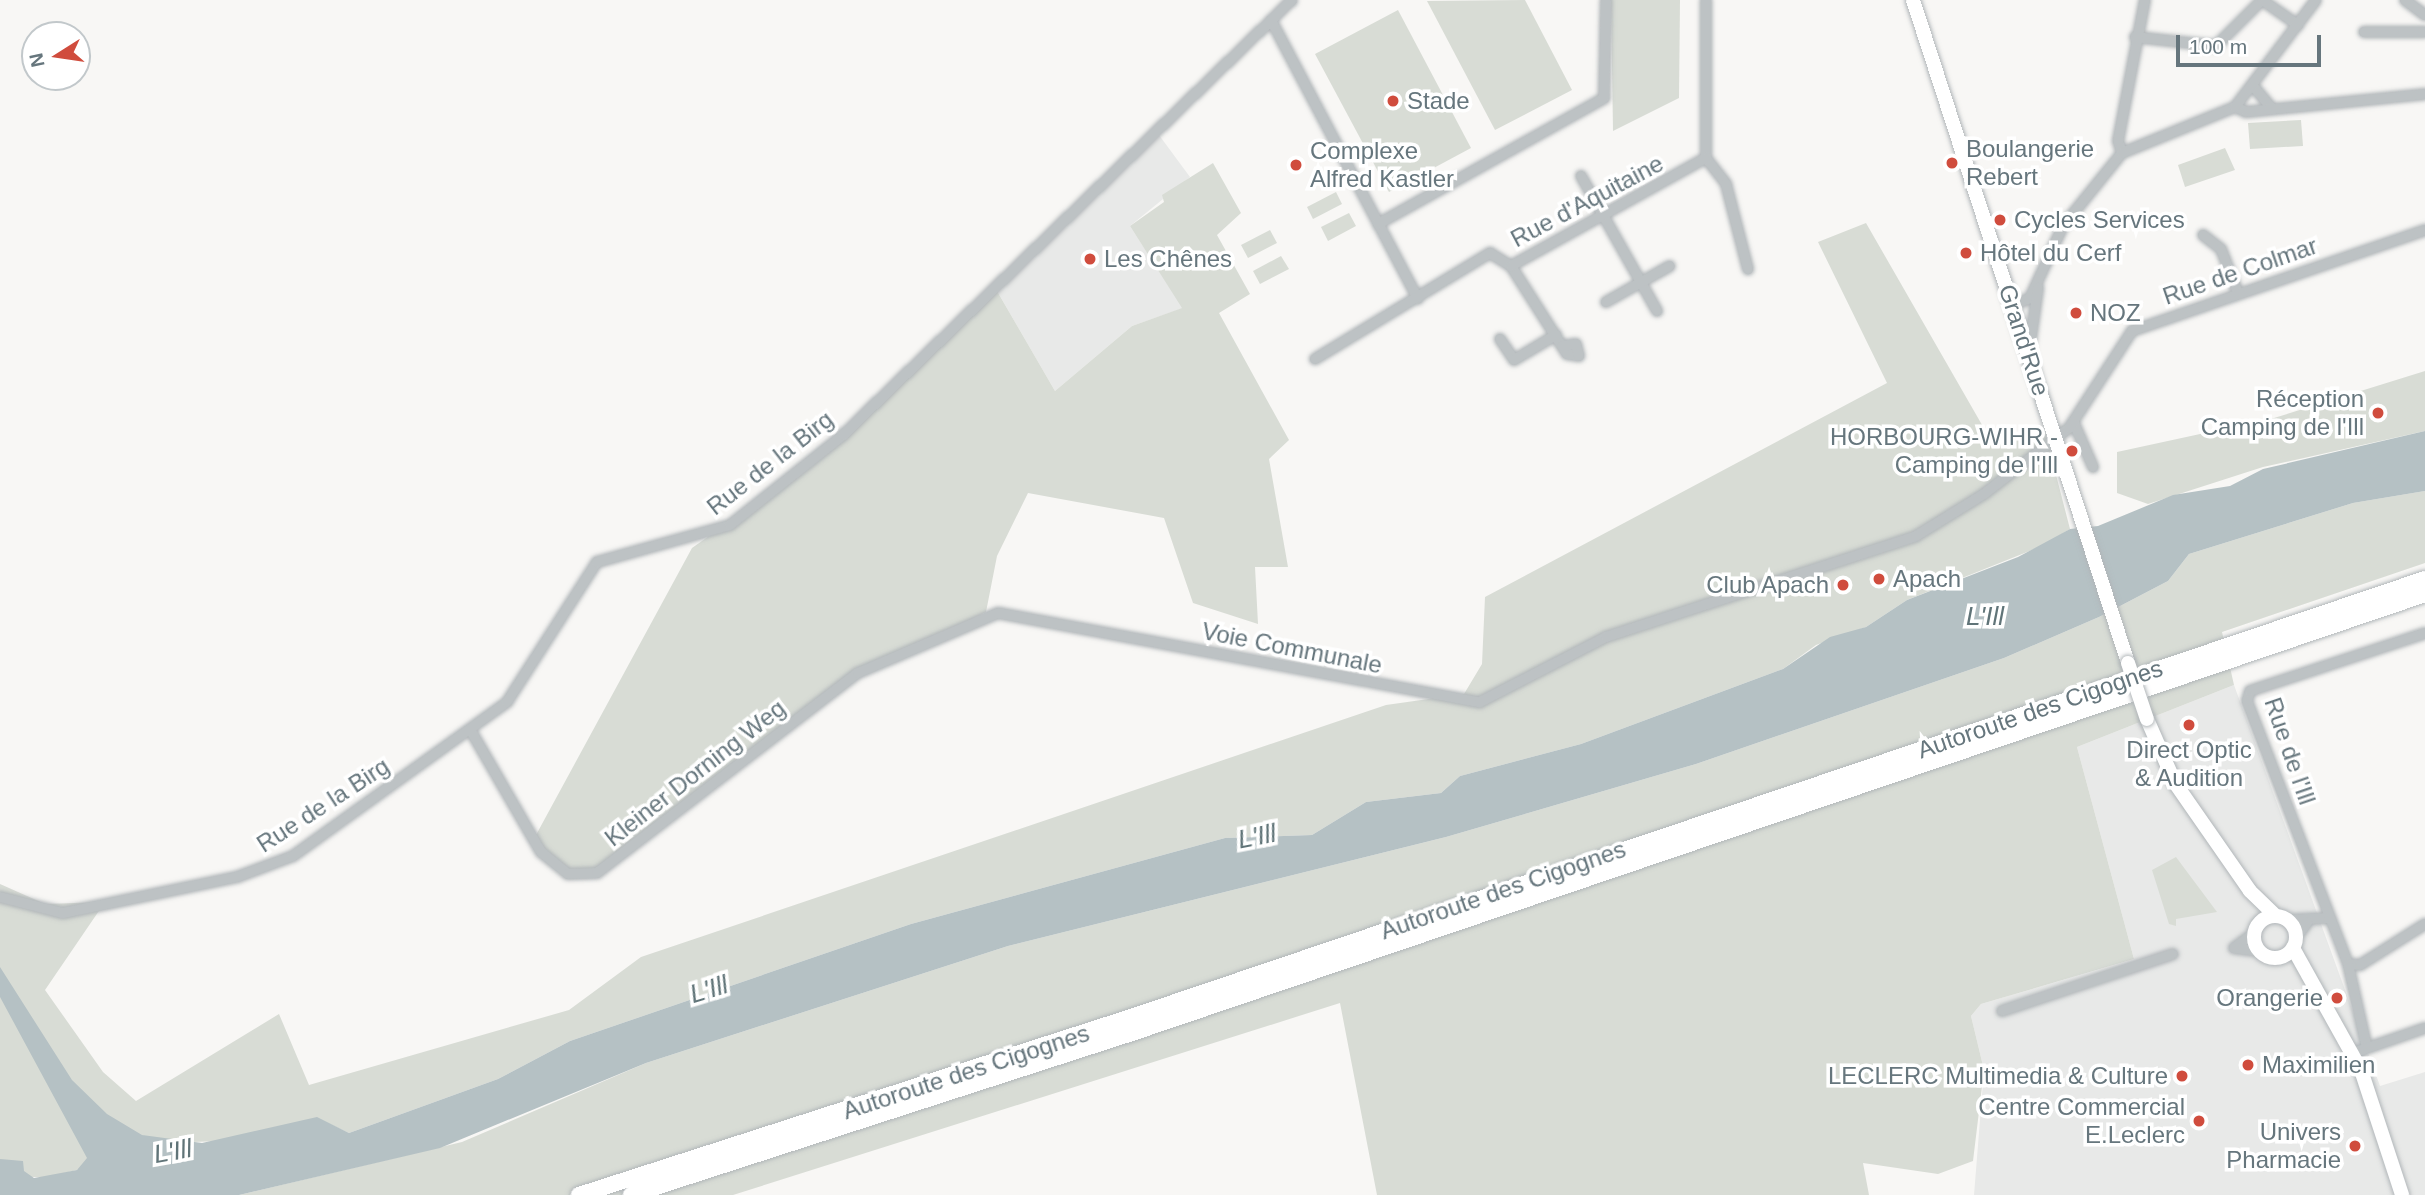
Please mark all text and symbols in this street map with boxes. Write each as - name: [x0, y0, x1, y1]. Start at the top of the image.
- north arrow: [21, 21, 91, 91]
- scale bar: [2180, 21, 2325, 65]
- text: 100 m: [2189, 35, 2247, 58]
- text: N: [25, 51, 49, 69]
- place label: Stade: [1407, 87, 1470, 115]
- marker: Stade: [1385, 93, 1401, 109]
- place label: Boulangerie Rebert: [1966, 135, 2094, 191]
- place label: Complexe Alfred Kastler: [1310, 137, 1454, 193]
- street label: Rue d'Aquitaine: [1506, 149, 1668, 253]
- marker: Boulangerie Rebert: [1944, 155, 1960, 171]
- marker: Complexe Alfred Kastler: [1288, 157, 1304, 173]
- place label: Cycles Services: [2014, 206, 2185, 234]
- marker: Cycles Services: [1992, 212, 2008, 228]
- street label: Rue de Colmar: [2159, 231, 2321, 311]
- place label: Hôtel du Cerf: [1980, 239, 2121, 267]
- place label: Les Chênes: [1104, 245, 1232, 273]
- marker: Hôtel du Cerf: [1958, 245, 1974, 261]
- marker: Les Chênes: [1082, 251, 1098, 267]
- street label: Grand'Rue: [1992, 281, 2056, 399]
- place label: NOZ: [2090, 299, 2141, 327]
- marker: NOZ: [2068, 305, 2084, 321]
- place label: Réception Camping de l'Ill: [2201, 385, 2364, 441]
- street label: Rue de la Birg: [701, 405, 839, 521]
- marker: Réception Camping de l'Ill: [2370, 405, 2386, 421]
- place label: HORBOURG-WIHR - Camping de l'Ill: [1830, 423, 2058, 479]
- marker: HORBOURG-WIHR - Camping de l'Ill: [2064, 443, 2080, 459]
- place label: Apach: [1893, 565, 1961, 593]
- place label: Club Apach: [1705, 571, 1829, 599]
- marker: Apach: [1871, 571, 1887, 587]
- marker: Club Apach: [1835, 577, 1851, 593]
- water label: L'Ill: [1966, 601, 2004, 633]
- street label: Voie Communale: [1200, 616, 1384, 680]
- street label: Autoroute des Cigognes: [1914, 653, 2166, 765]
- street label: Kleiner Dorning Weg: [599, 694, 791, 852]
- street label: Rue de l'Ill: [2258, 694, 2322, 808]
- marker: Direct Optic & Audition: [2181, 717, 2197, 733]
- place label: Direct Optic & Audition: [2126, 736, 2252, 792]
- street label: Rue de la Birg: [251, 752, 395, 858]
- water label: L'Ill: [1235, 818, 1279, 856]
- street label: Autoroute des Cigognes: [1377, 834, 1629, 946]
- water label: L'Ill: [686, 969, 732, 1011]
- place label: Orangerie: [2216, 984, 2323, 1012]
- marker: Orangerie: [2329, 990, 2345, 1006]
- street label: Autoroute des Cigognes: [839, 1019, 1093, 1125]
- place label: Maximilien: [2262, 1051, 2375, 1079]
- marker: Maximilien: [2240, 1057, 2256, 1073]
- place label: LECLERC Multimedia & Culture: [1828, 1062, 2168, 1090]
- marker: LECLERC Multimedia & Culture: [2174, 1068, 2190, 1084]
- place label: Centre Commercial E.Leclerc: [1978, 1093, 2185, 1149]
- marker: Centre Commercial E.Leclerc: [2191, 1113, 2207, 1129]
- place label: Univers Pharmacie: [2226, 1118, 2341, 1174]
- water label: L'Ill: [151, 1133, 195, 1171]
- marker: Univers Pharmacie: [2347, 1138, 2363, 1154]

